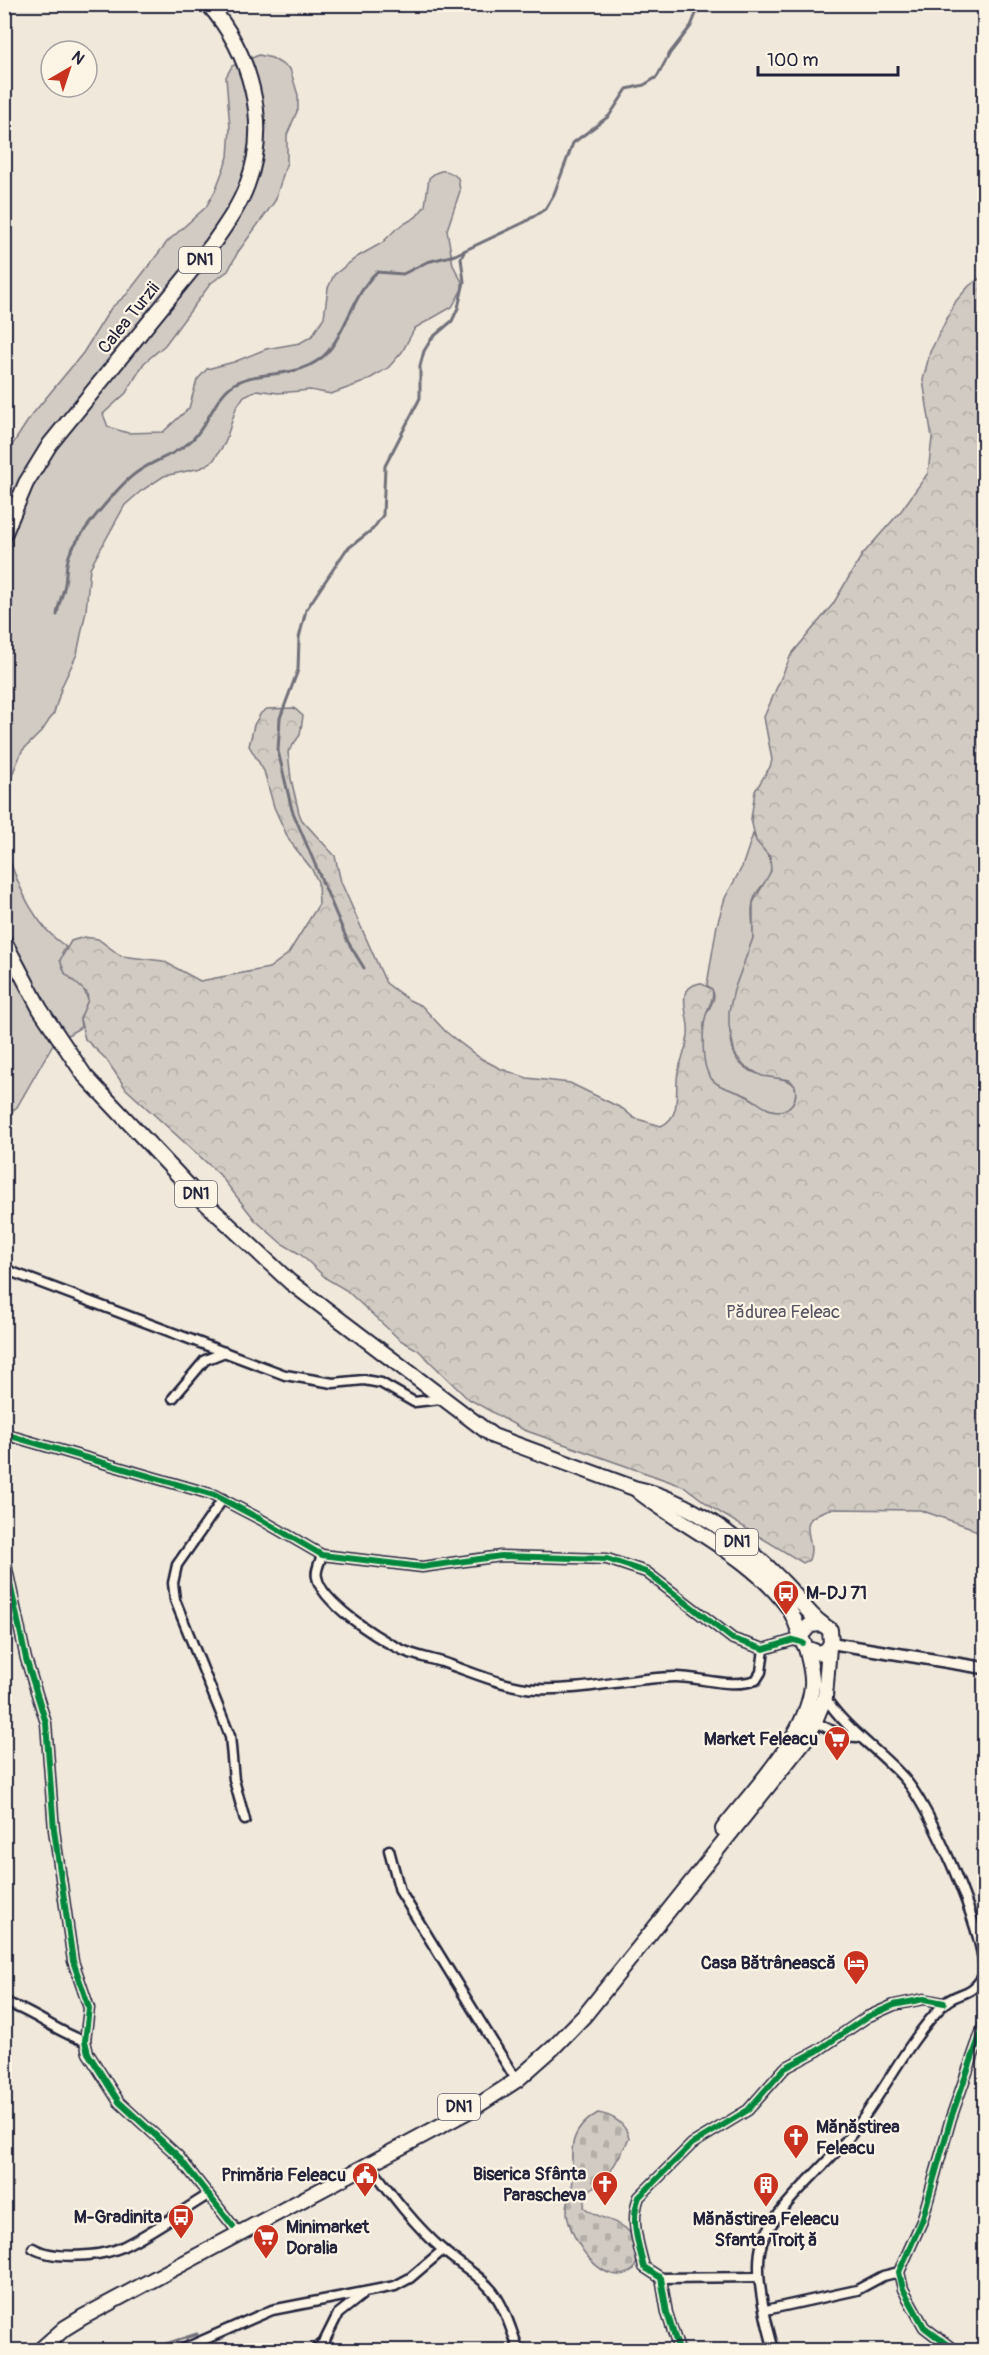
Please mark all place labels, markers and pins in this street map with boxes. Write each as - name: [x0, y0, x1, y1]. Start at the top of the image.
- bus stop icon: M-DJ 71: [771, 1578, 801, 1616]
- place label: M-DJ 71: [806, 1582, 867, 1605]
- supermarket icon: Market Feleacu: [822, 1724, 852, 1762]
- place label: Market Feleacu: [704, 1728, 818, 1751]
- hotel icon: Casa Bătrânească: [841, 1948, 871, 1986]
- place label: Casa Bătrânească: [701, 1952, 836, 1975]
- place label: Mănăstirea Feleacu: [816, 2116, 900, 2160]
- church icon: Mănăstirea Feleacu: [781, 2122, 811, 2160]
- public building icon: Primăria Feleacu: [350, 2160, 380, 2198]
- place label: Biserica Sfânta Parascheva: [473, 2163, 587, 2207]
- place label: Primăria Feleacu: [221, 2164, 346, 2187]
- church icon: Biserica Sfânta Parascheva: [590, 2169, 620, 2207]
- building icon: Mănăstirea Feleacu Sfanta Troiță: [751, 2170, 781, 2208]
- bus stop icon: M-Gradinita: [166, 2202, 196, 2240]
- place label: M-Gradinita: [74, 2206, 163, 2229]
- place label: Mănăstirea Feleacu Sfanta Troiță: [693, 2208, 839, 2252]
- place label: Minimarket Doralia: [286, 2216, 370, 2260]
- supermarket icon: Minimarket Doralia: [251, 2222, 281, 2260]

